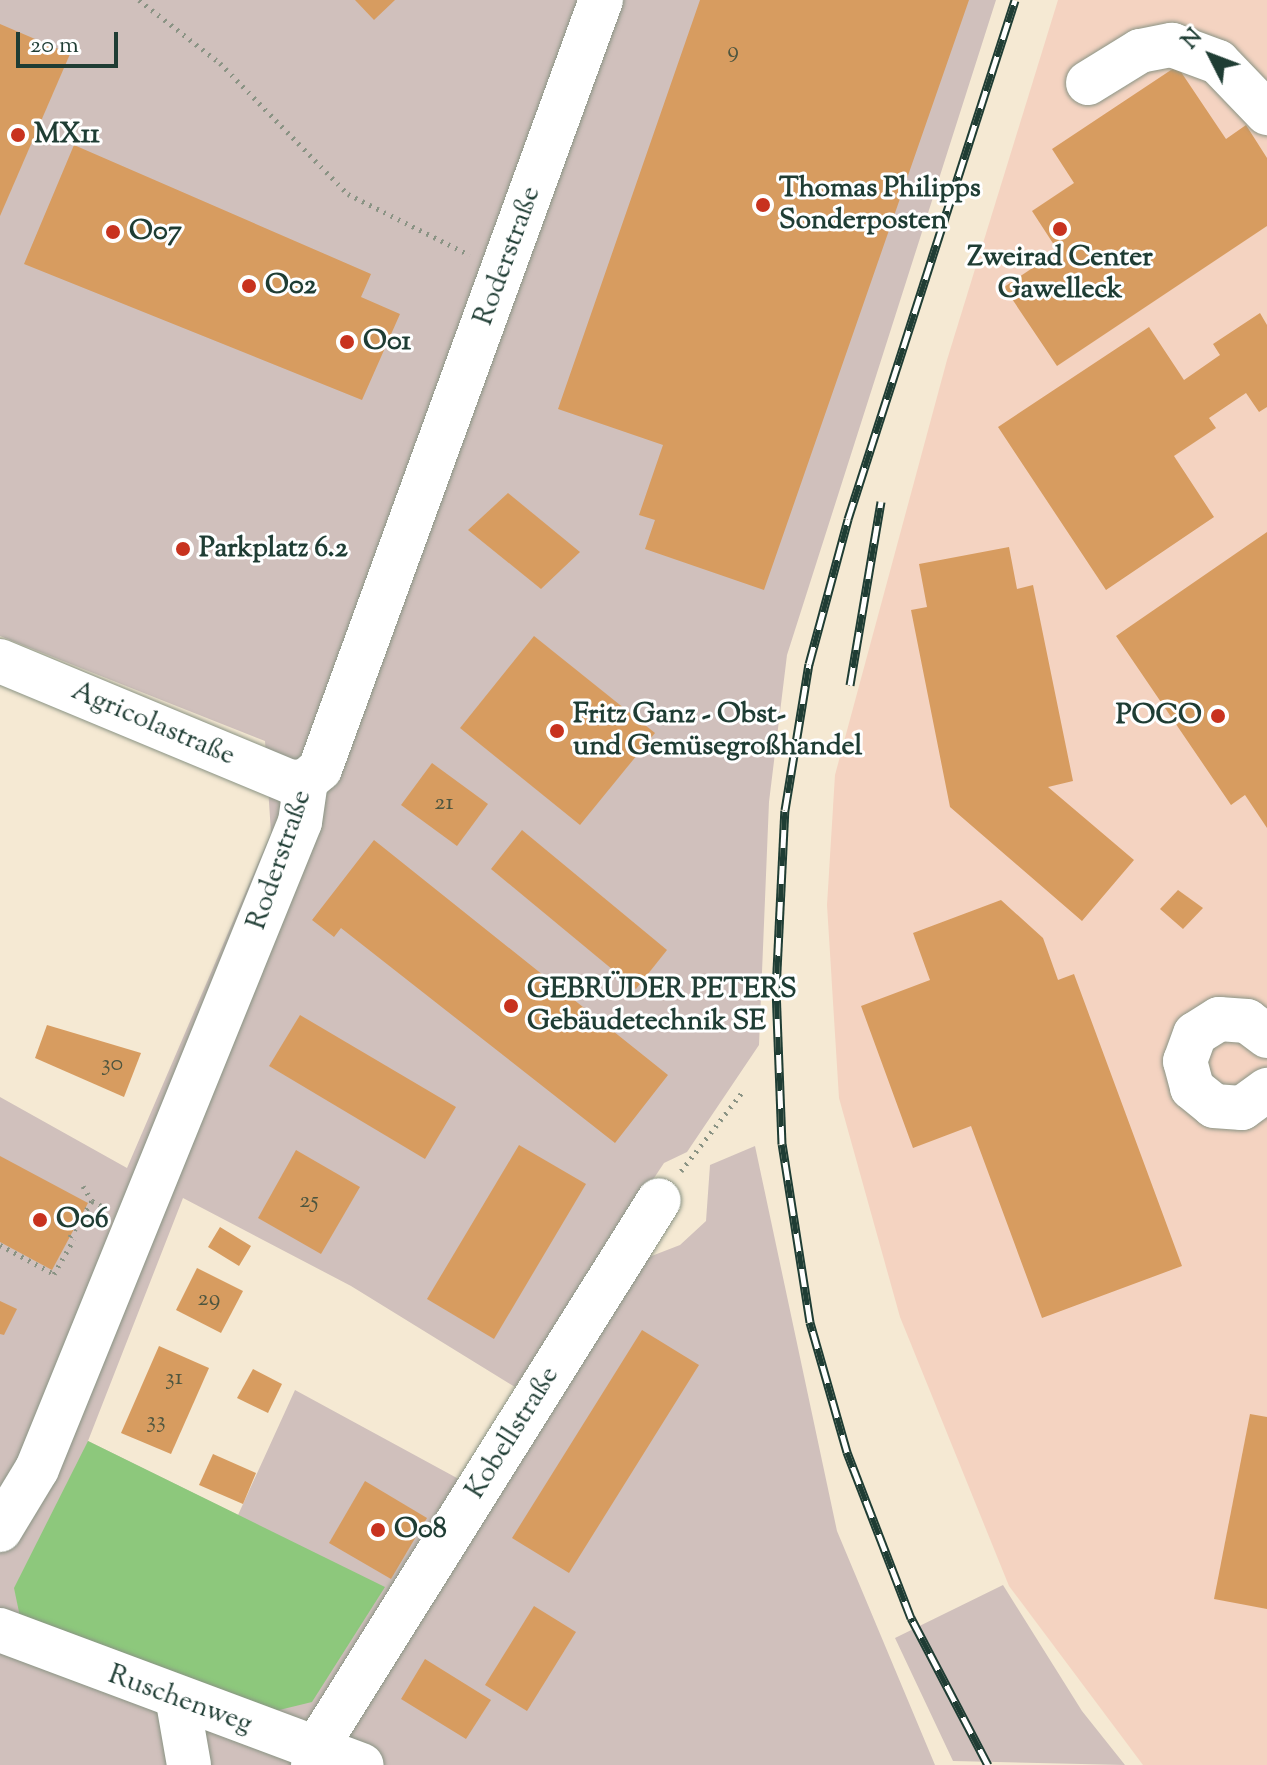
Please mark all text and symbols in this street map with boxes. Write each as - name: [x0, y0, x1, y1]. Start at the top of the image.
- scale bar: [20, 16, 122, 66]
- north arrow: [1171, 16, 1251, 96]
- text: N: [1175, 23, 1211, 57]
- text: 20 m: [30, 29, 79, 63]
- house number: 9: [727, 38, 739, 66]
- place label: MX11: [34, 118, 100, 152]
- marker: MX11: [9, 126, 27, 144]
- place label: Thomas Philipps Sonderposten: [779, 172, 981, 238]
- street label: Roderstraße: [467, 182, 549, 330]
- marker: Thomas Philipps Sonderposten: [754, 196, 772, 214]
- place label: O07: [129, 215, 182, 249]
- marker: Zweirad Center Gawelleck: [1051, 220, 1069, 238]
- marker: O07: [104, 223, 122, 241]
- place label: Zweirad Center Gawelleck: [967, 241, 1153, 307]
- place label: O02: [265, 269, 317, 303]
- marker: O02: [240, 277, 258, 295]
- place label: O01: [363, 325, 411, 359]
- marker: O01: [338, 333, 356, 351]
- place label: Parkplatz 6.2: [199, 532, 348, 566]
- marker: Parkplatz 6.2: [174, 540, 192, 558]
- street label: Agricolastraße: [66, 674, 240, 774]
- place label: Fritz Ganz - Obst- und Gemüsegroßhandel: [573, 698, 862, 764]
- place label: POCO: [1116, 699, 1202, 733]
- marker: POCO: [1209, 707, 1227, 725]
- marker: Fritz Ganz - Obst- und Gemüsegroßhandel: [548, 722, 566, 740]
- street label: Roderstraße: [240, 786, 320, 934]
- house number: 21: [434, 790, 454, 818]
- place label: GEBRÜDER PETERS Gebäudetechnik SE: [527, 973, 797, 1039]
- marker: GEBRÜDER PETERS Gebäudetechnik SE: [502, 997, 520, 1015]
- house number: 30: [101, 1051, 123, 1079]
- house number: 25: [299, 1188, 319, 1216]
- place label: O06: [56, 1203, 109, 1237]
- marker: O06: [31, 1211, 49, 1229]
- house number: 29: [198, 1286, 220, 1314]
- street label: Kobellstraße: [459, 1361, 567, 1505]
- house number: 31: [165, 1365, 183, 1393]
- house number: 33: [146, 1408, 166, 1436]
- place label: O08: [394, 1513, 447, 1547]
- marker: O08: [369, 1521, 387, 1539]
- street label: Ruschenweg: [103, 1658, 257, 1742]

